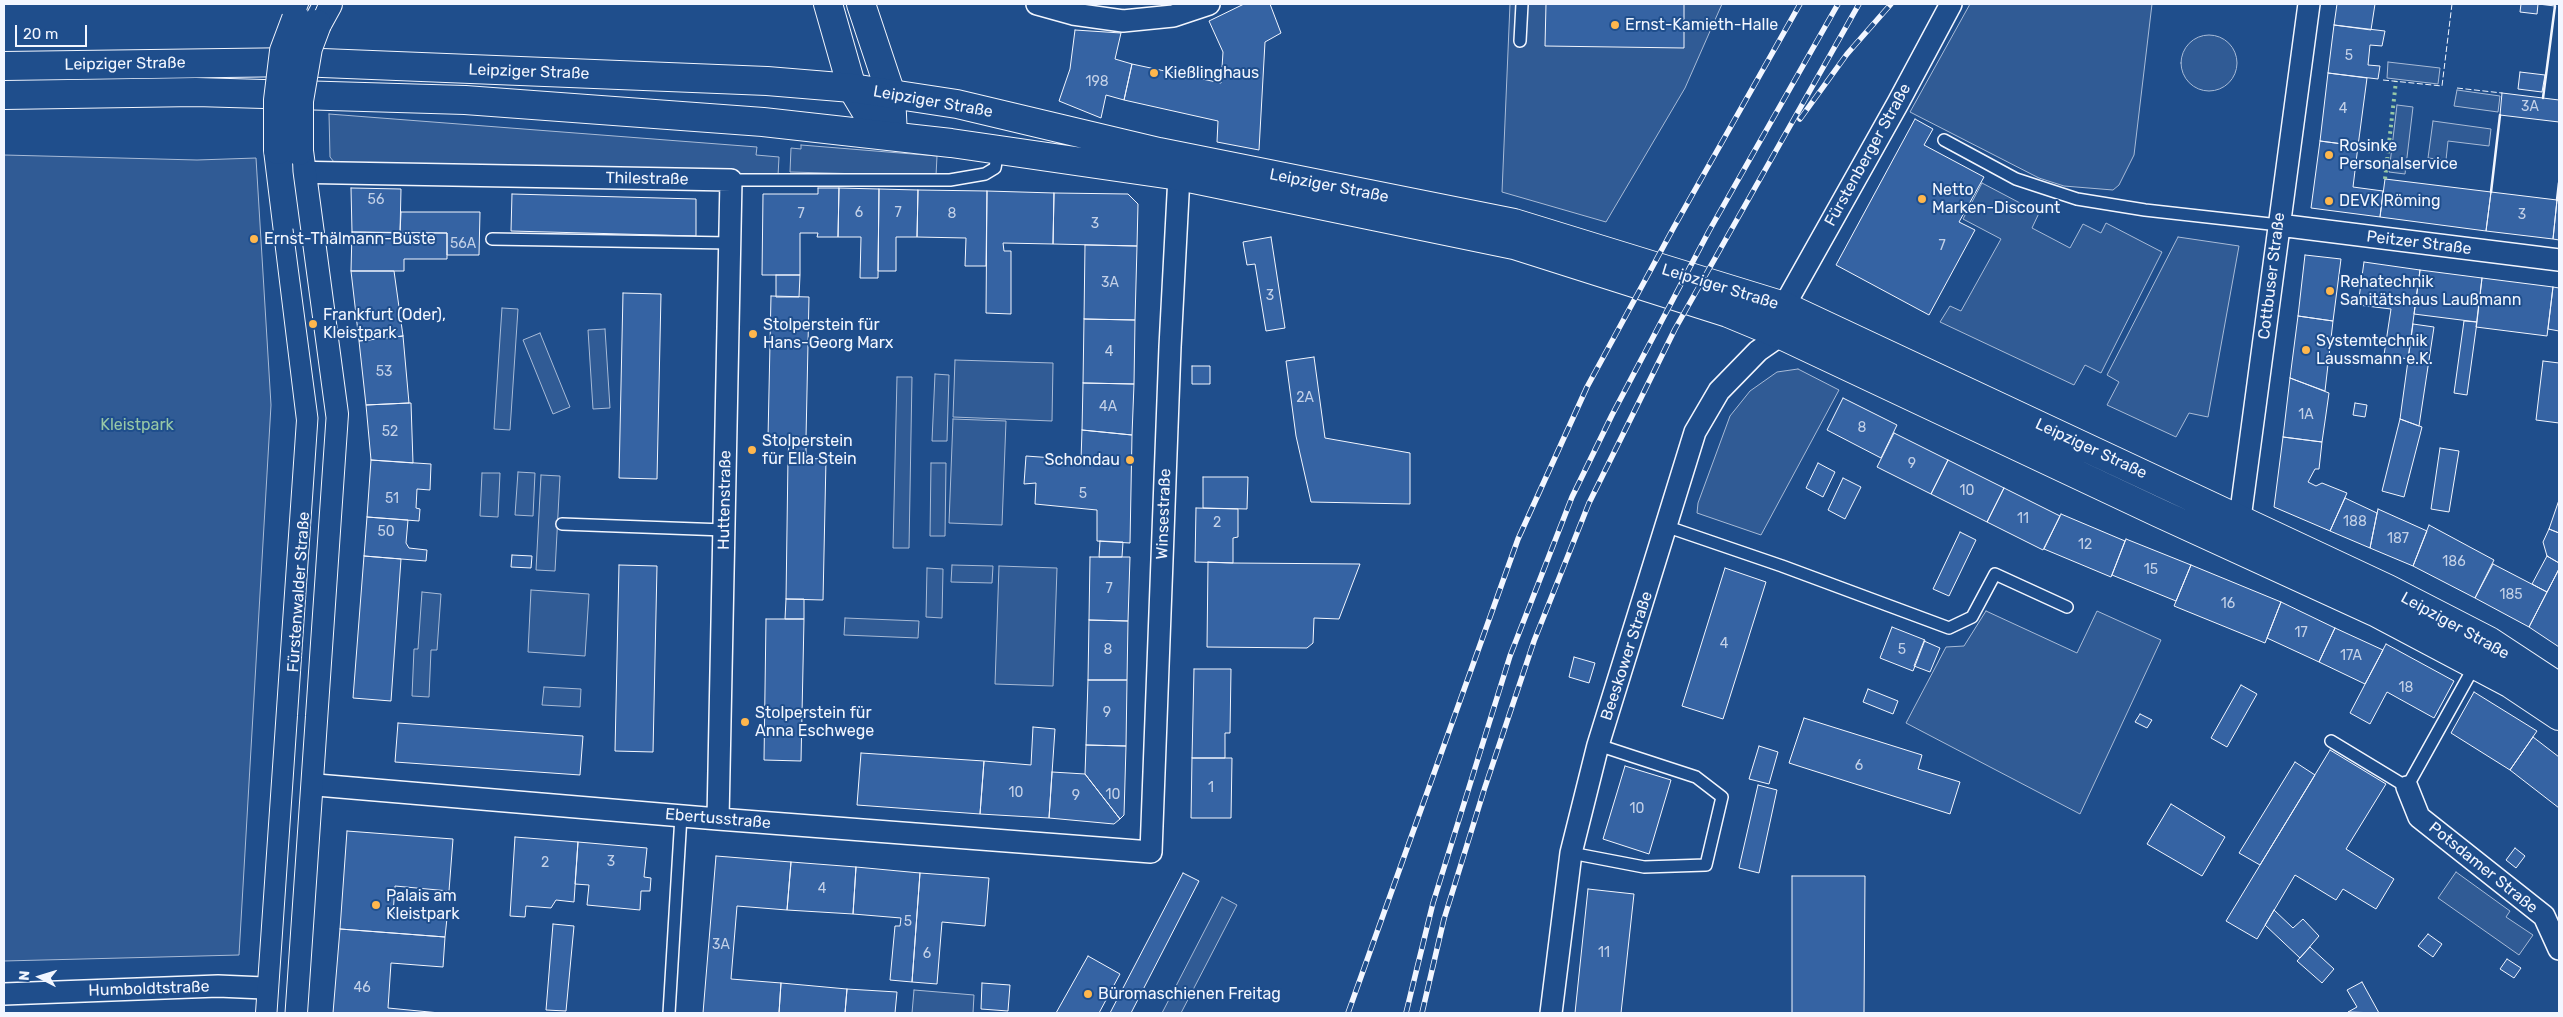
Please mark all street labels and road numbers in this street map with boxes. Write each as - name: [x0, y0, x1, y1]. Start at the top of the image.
- street label: Leipziger Straße: [64, 53, 186, 75]
- street label: Leipziger Straße: [468, 60, 590, 84]
- street label: Fürstenberger Straße: [1821, 80, 1915, 230]
- street label: Leipziger Straße: [872, 82, 994, 122]
- street label: Leipziger Straße: [1268, 165, 1390, 207]
- street label: Thilestraße: [605, 169, 689, 189]
- street label: Cottbuser Straße: [2255, 211, 2289, 341]
- street label: Peitzer Straße: [2365, 227, 2473, 259]
- street label: Leipziger Straße: [1659, 260, 1781, 314]
- street label: Leipziger Straße: [2032, 415, 2150, 483]
- street label: Huttenstraße: [715, 450, 735, 550]
- street label: Winsestraße: [1153, 468, 1175, 560]
- street label: Fürstenwalder Straße: [284, 511, 314, 673]
- street label: Leipziger Straße: [2397, 588, 2513, 664]
- street label: Beeskower Straße: [1597, 589, 1657, 723]
- street label: Ebertusstraße: [664, 805, 772, 833]
- street label: Potsdamer Straße: [2425, 818, 2541, 918]
- street label: Humboldtstraße: [88, 977, 210, 1001]

